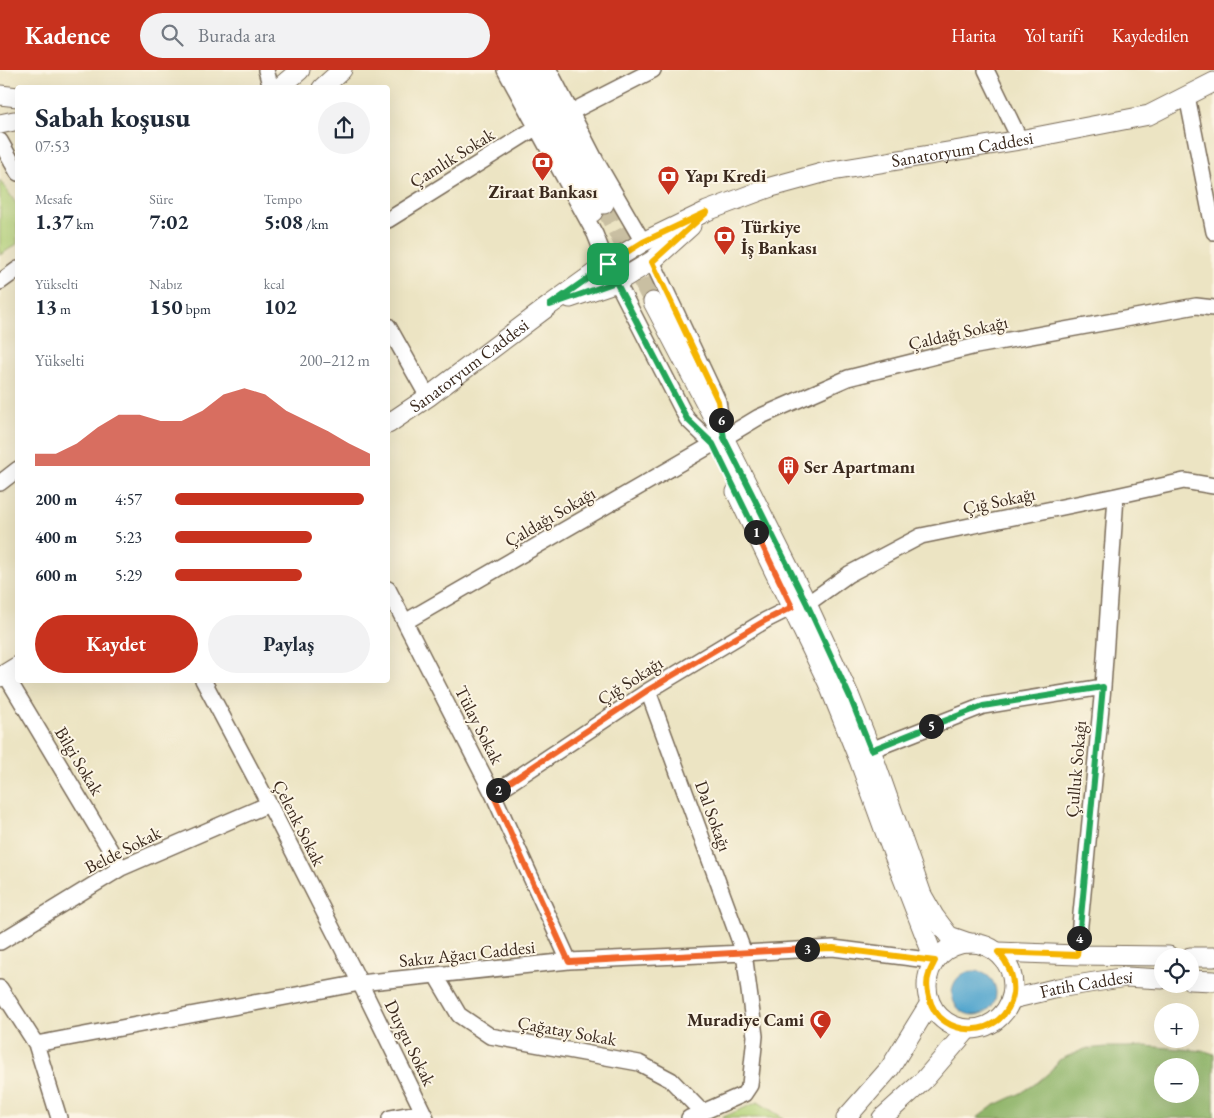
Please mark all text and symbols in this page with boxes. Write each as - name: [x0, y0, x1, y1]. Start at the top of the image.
- search box: [140, 13, 490, 58]
- text: Kadence: [25, 20, 110, 51]
- icon: search: [158, 21, 186, 49]
- text: Burada ara: [198, 23, 276, 48]
- text: Harita: [951, 24, 996, 47]
- text: Yol tarifi: [1024, 24, 1084, 47]
- text: Kaydedilen: [1112, 24, 1189, 47]
- text: Sabah koşusu: [35, 99, 191, 135]
- button: share: [318, 102, 370, 154]
- street label: Çamlık Sokak: [405, 122, 499, 193]
- street label: Sanatoryum Caddesi: [890, 126, 1036, 172]
- text: 07:53: [35, 136, 70, 157]
- bank icon: Ziraat Bankası: [531, 150, 555, 181]
- bank icon: Yapı Kredi: [657, 164, 681, 195]
- place label: Yapı Kredi: [685, 164, 767, 187]
- place label: Ziraat Bankası: [488, 180, 598, 203]
- text: Mesafe: [35, 190, 72, 208]
- text: Süre: [149, 190, 173, 208]
- text: Tempo: [264, 190, 302, 208]
- text: 1.37: [35, 208, 74, 235]
- text: 7:02: [149, 208, 189, 235]
- text: 5:08: [264, 208, 303, 235]
- text: km: [74, 215, 94, 233]
- text: /km: [303, 215, 329, 233]
- place label: Türkiye İş Bankası: [741, 215, 818, 259]
- bank icon: Türkiye İş Bankası: [713, 225, 737, 256]
- pin: [587, 243, 629, 285]
- icon: arrive: [594, 250, 622, 278]
- text: Yükselti: [35, 275, 78, 293]
- text: Nabız: [149, 275, 182, 293]
- text: kcal: [264, 275, 285, 293]
- text: 13: [35, 293, 57, 320]
- text: 150: [149, 293, 183, 320]
- text: 102: [264, 293, 297, 320]
- text: m: [57, 300, 71, 318]
- text: bpm: [183, 300, 211, 318]
- street label: Çaldağı Sokağı: [906, 310, 1010, 355]
- street label: Sanatoryum Caddesi: [405, 313, 534, 417]
- text: Yükselti: [35, 350, 84, 371]
- text: 200–212 m: [299, 350, 370, 371]
- pin: 6: [708, 408, 734, 432]
- text: 6: [718, 411, 725, 429]
- building icon: Ser Apartmanı: [776, 455, 800, 486]
- place label: Ser Apartmanı: [804, 455, 916, 478]
- street label: Çaldağı Sokağı: [500, 481, 600, 552]
- street label: Çığ Sokağı: [961, 482, 1038, 519]
- text: 200 m: [35, 489, 77, 510]
- text: 4:57: [115, 489, 142, 510]
- pin: 1: [744, 520, 768, 544]
- text: 1: [753, 523, 760, 541]
- text: 400 m: [35, 527, 77, 548]
- text: 5:23: [115, 527, 142, 548]
- text: 600 m: [35, 565, 77, 586]
- text: 5:29: [115, 565, 142, 586]
- button: Kaydet: [35, 615, 198, 673]
- button: Paylaş: [208, 615, 370, 673]
- street label: Çığ Sokağı: [593, 651, 667, 710]
- street label: Tülay Sokak: [450, 681, 509, 769]
- pin: 5: [918, 714, 944, 738]
- text: 5: [928, 717, 935, 735]
- street label: Çulluk Sokağı: [1060, 719, 1091, 818]
- street label: Bilgi Sokak: [50, 722, 109, 800]
- street label: Çelenk Sokak: [268, 776, 331, 870]
- street label: Dal Sokağı: [690, 777, 737, 855]
- pin: 2: [486, 778, 510, 802]
- text: 2: [495, 781, 502, 799]
- street label: Belde Sokak: [81, 820, 165, 879]
- pin: 4: [1066, 926, 1092, 950]
- text: 4: [1076, 929, 1083, 947]
- street label: Sakız Ağacı Caddesi: [398, 935, 537, 972]
- pin: 3: [794, 936, 820, 962]
- text: 3: [804, 940, 811, 958]
- map controls: [1154, 948, 1199, 1103]
- button: locate: [1154, 948, 1199, 993]
- street label: Fatih Caddesi: [1037, 965, 1134, 1003]
- street label: Duygu Sokak: [380, 996, 441, 1090]
- button: +: [1154, 1003, 1199, 1048]
- place label: Muradiye Cami: [687, 1008, 805, 1031]
- mosque icon: Muradiye Cami: [808, 1008, 832, 1039]
- street label: Çağatay Sokak: [516, 1010, 619, 1051]
- button: −: [1154, 1058, 1199, 1103]

